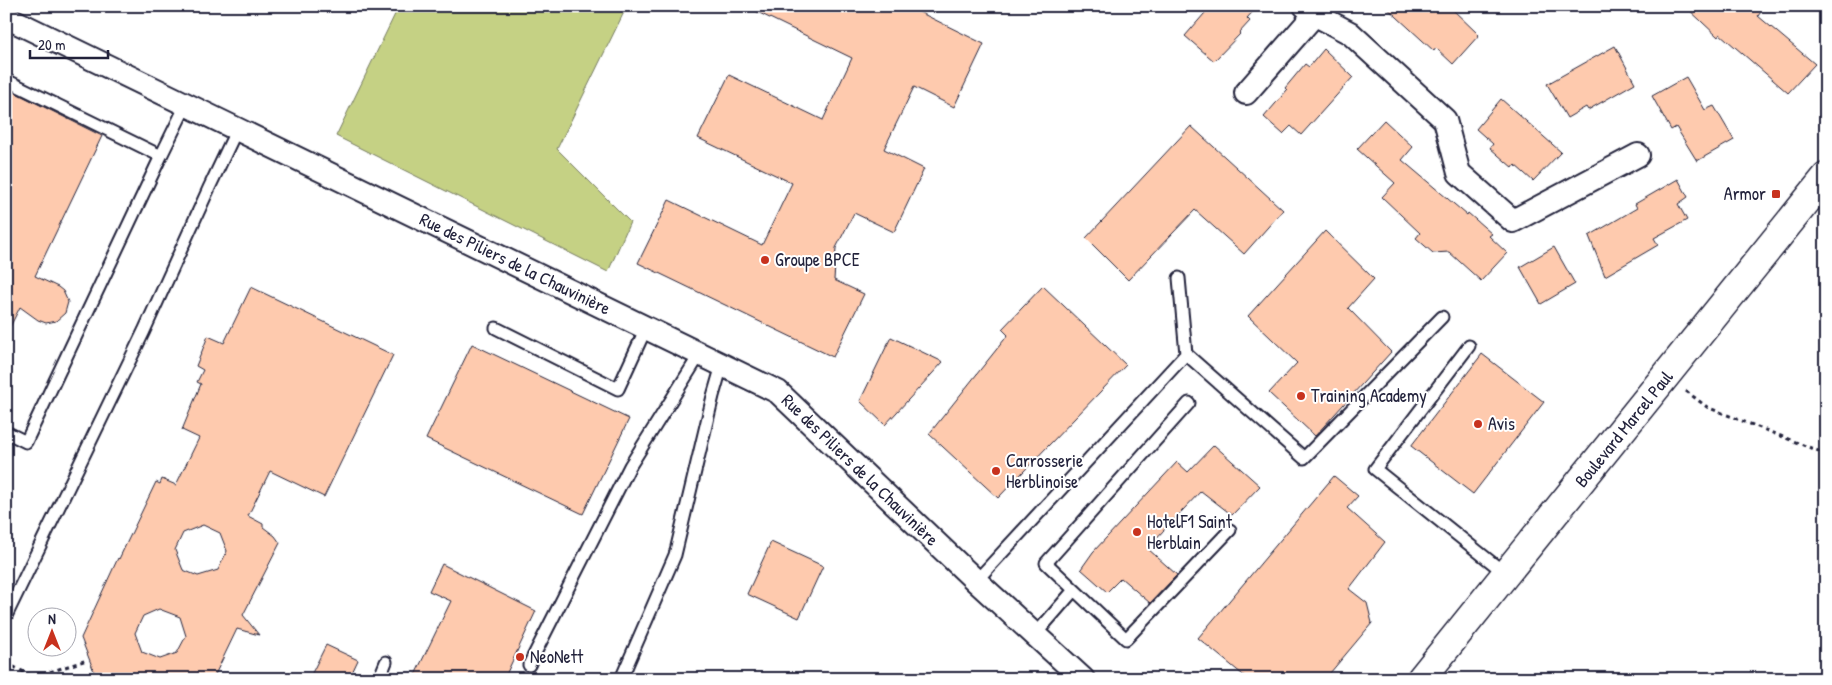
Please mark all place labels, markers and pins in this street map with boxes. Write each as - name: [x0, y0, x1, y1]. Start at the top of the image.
- place label: Armor: [1724, 181, 1766, 206]
- marker: Armor: [1770, 188, 1782, 200]
- place label: Groupe BPCE: [775, 247, 860, 272]
- marker: Groupe BPCE: [759, 254, 771, 266]
- place label: Training Academy: [1311, 383, 1427, 408]
- marker: Training Academy: [1295, 390, 1307, 402]
- place label: Avis: [1488, 411, 1515, 436]
- marker: Avis: [1472, 418, 1484, 430]
- place label: Carrosserie Herblinoise: [1006, 448, 1083, 494]
- marker: Carrosserie Herblinoise: [990, 465, 1002, 477]
- place label: HotelF1 Saint Herblain: [1147, 509, 1233, 555]
- marker: HotelF1 Saint Herblain: [1131, 526, 1143, 538]
- place label: NeoNett: [530, 644, 584, 669]
- marker: NeoNett: [514, 651, 526, 663]

